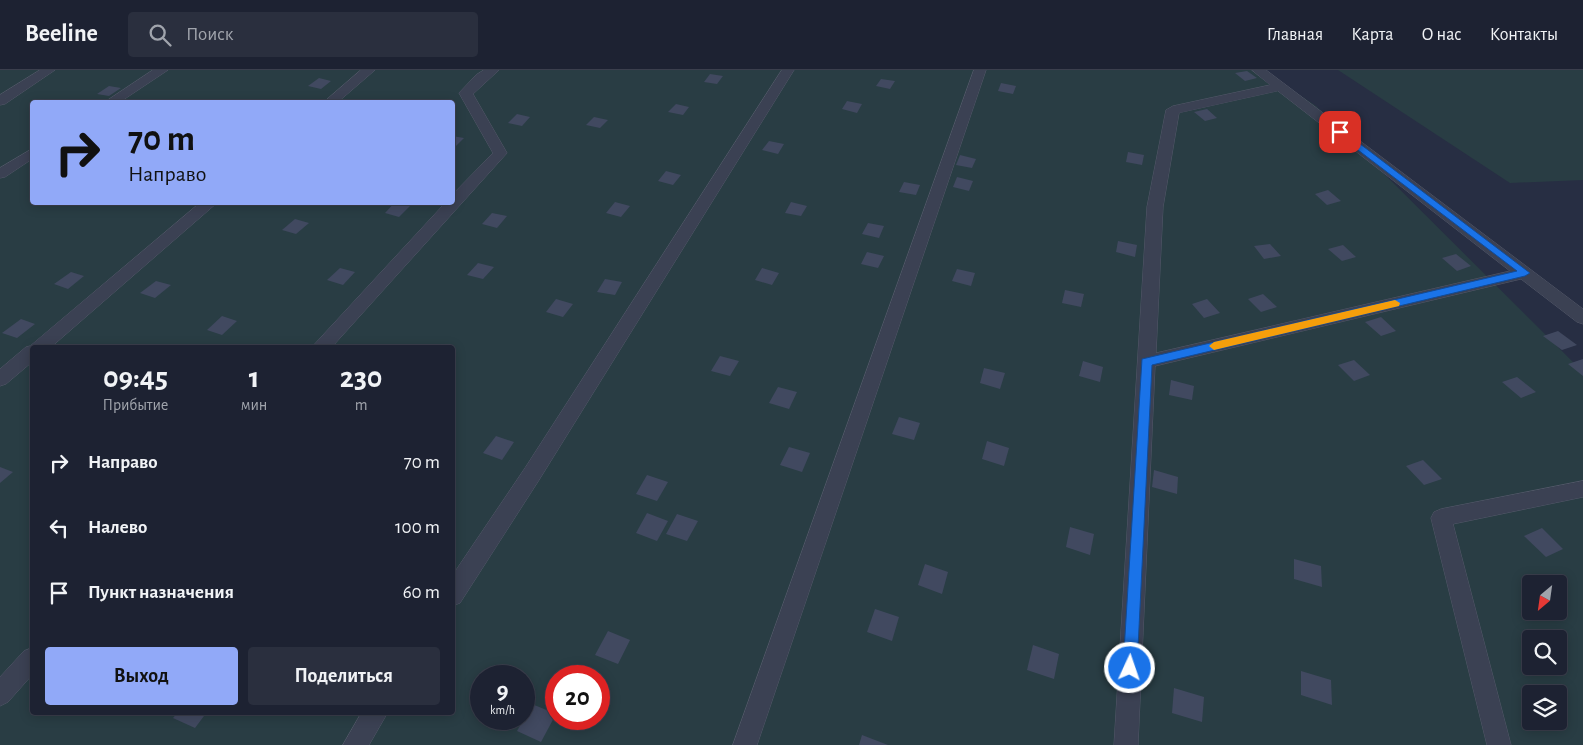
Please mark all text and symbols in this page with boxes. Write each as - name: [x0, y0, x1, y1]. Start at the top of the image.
- search box: [128, 12, 478, 57]
- icon: search: [146, 21, 174, 49]
- text: Beeline: [25, 22, 98, 46]
- text: Поиск: [186, 25, 233, 44]
- text: Главная: [1267, 26, 1323, 44]
- text: Карта: [1351, 26, 1393, 44]
- text: О нас: [1421, 26, 1462, 44]
- text: Контакты: [1490, 26, 1558, 44]
- pin: [1319, 111, 1361, 153]
- icon: arrive: [1326, 118, 1354, 146]
- icon: right: [45, 120, 110, 185]
- text: 70 m: [128, 122, 195, 157]
- text: Направо: [128, 163, 206, 185]
- text: 09:45: [103, 363, 168, 393]
- text: 1: [249, 363, 259, 393]
- text: 230: [340, 363, 383, 393]
- text: Прибытие: [102, 397, 168, 413]
- text: мин: [241, 397, 267, 413]
- text: m: [355, 397, 368, 413]
- icon: right: [45, 449, 73, 477]
- text: Направо: [88, 453, 158, 472]
- text: 70 m: [404, 453, 440, 472]
- icon: left: [45, 514, 73, 542]
- text: Налево: [88, 518, 147, 537]
- text: 100 m: [395, 518, 440, 537]
- north arrow: [1522, 575, 1568, 620]
- map controls: [1522, 575, 1567, 730]
- icon: arrive: [45, 579, 73, 607]
- text: Пункт назначения: [88, 583, 234, 602]
- text: 60 m: [403, 583, 440, 602]
- button: search: [1522, 630, 1567, 675]
- position arrow: [1103, 641, 1155, 693]
- button: Выход: [45, 647, 238, 705]
- button: Поделиться: [248, 647, 440, 705]
- speed limit sign: 20: [545, 665, 610, 730]
- text: 9: [496, 679, 509, 704]
- button: layers: [1522, 685, 1567, 730]
- text: km/h: [490, 704, 515, 716]

